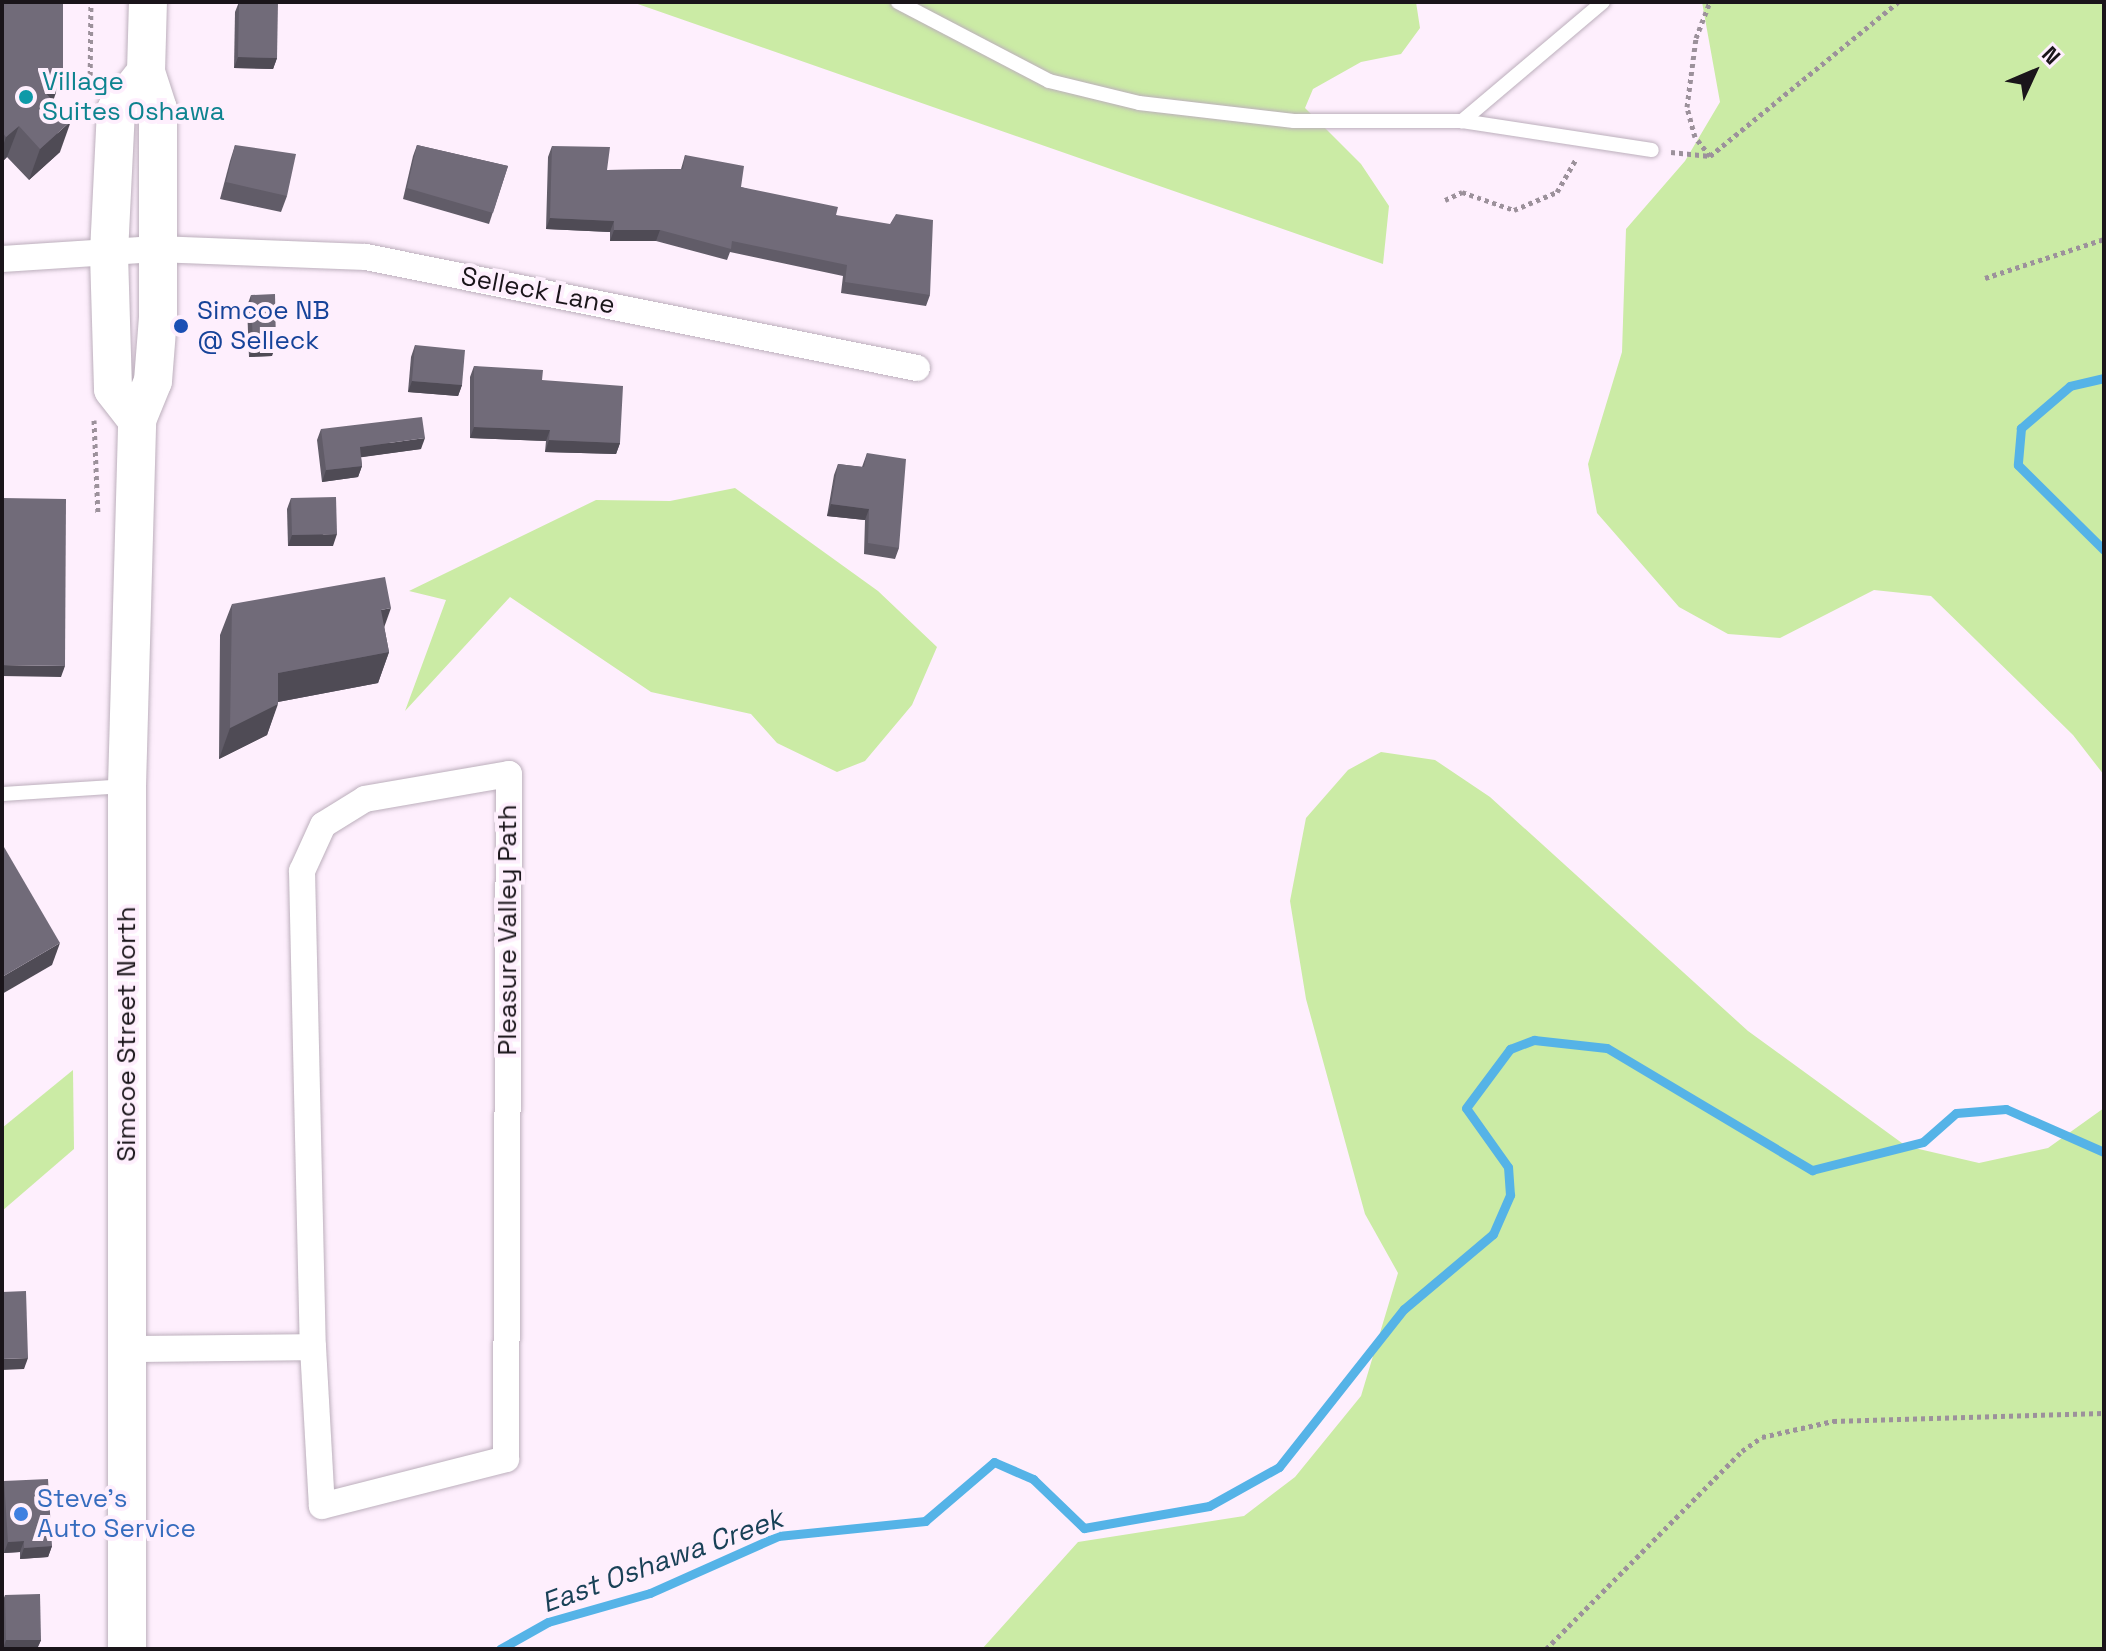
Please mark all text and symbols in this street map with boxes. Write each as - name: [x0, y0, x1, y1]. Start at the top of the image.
- north arrow: [1994, 32, 2074, 112]
- text: N: [2036, 40, 2066, 70]
- place label: Village Suites Oshawa: [42, 66, 225, 128]
- marker: Village Suites Oshawa: [17, 88, 35, 106]
- street label: Selleck Lane: [458, 261, 618, 321]
- place label: Simcoe NB @ Selleck: [197, 295, 330, 356]
- marker: Simcoe NB @ Selleck: [172, 317, 190, 335]
- street label: Pleasure Valley Path: [492, 804, 524, 1056]
- street label: Simcoe Street North: [111, 906, 143, 1162]
- place label: Steve's Auto Service: [37, 1483, 196, 1544]
- water label: East Oshawa Creek: [537, 1501, 787, 1619]
- marker: Steve's Auto Service: [12, 1505, 30, 1523]

